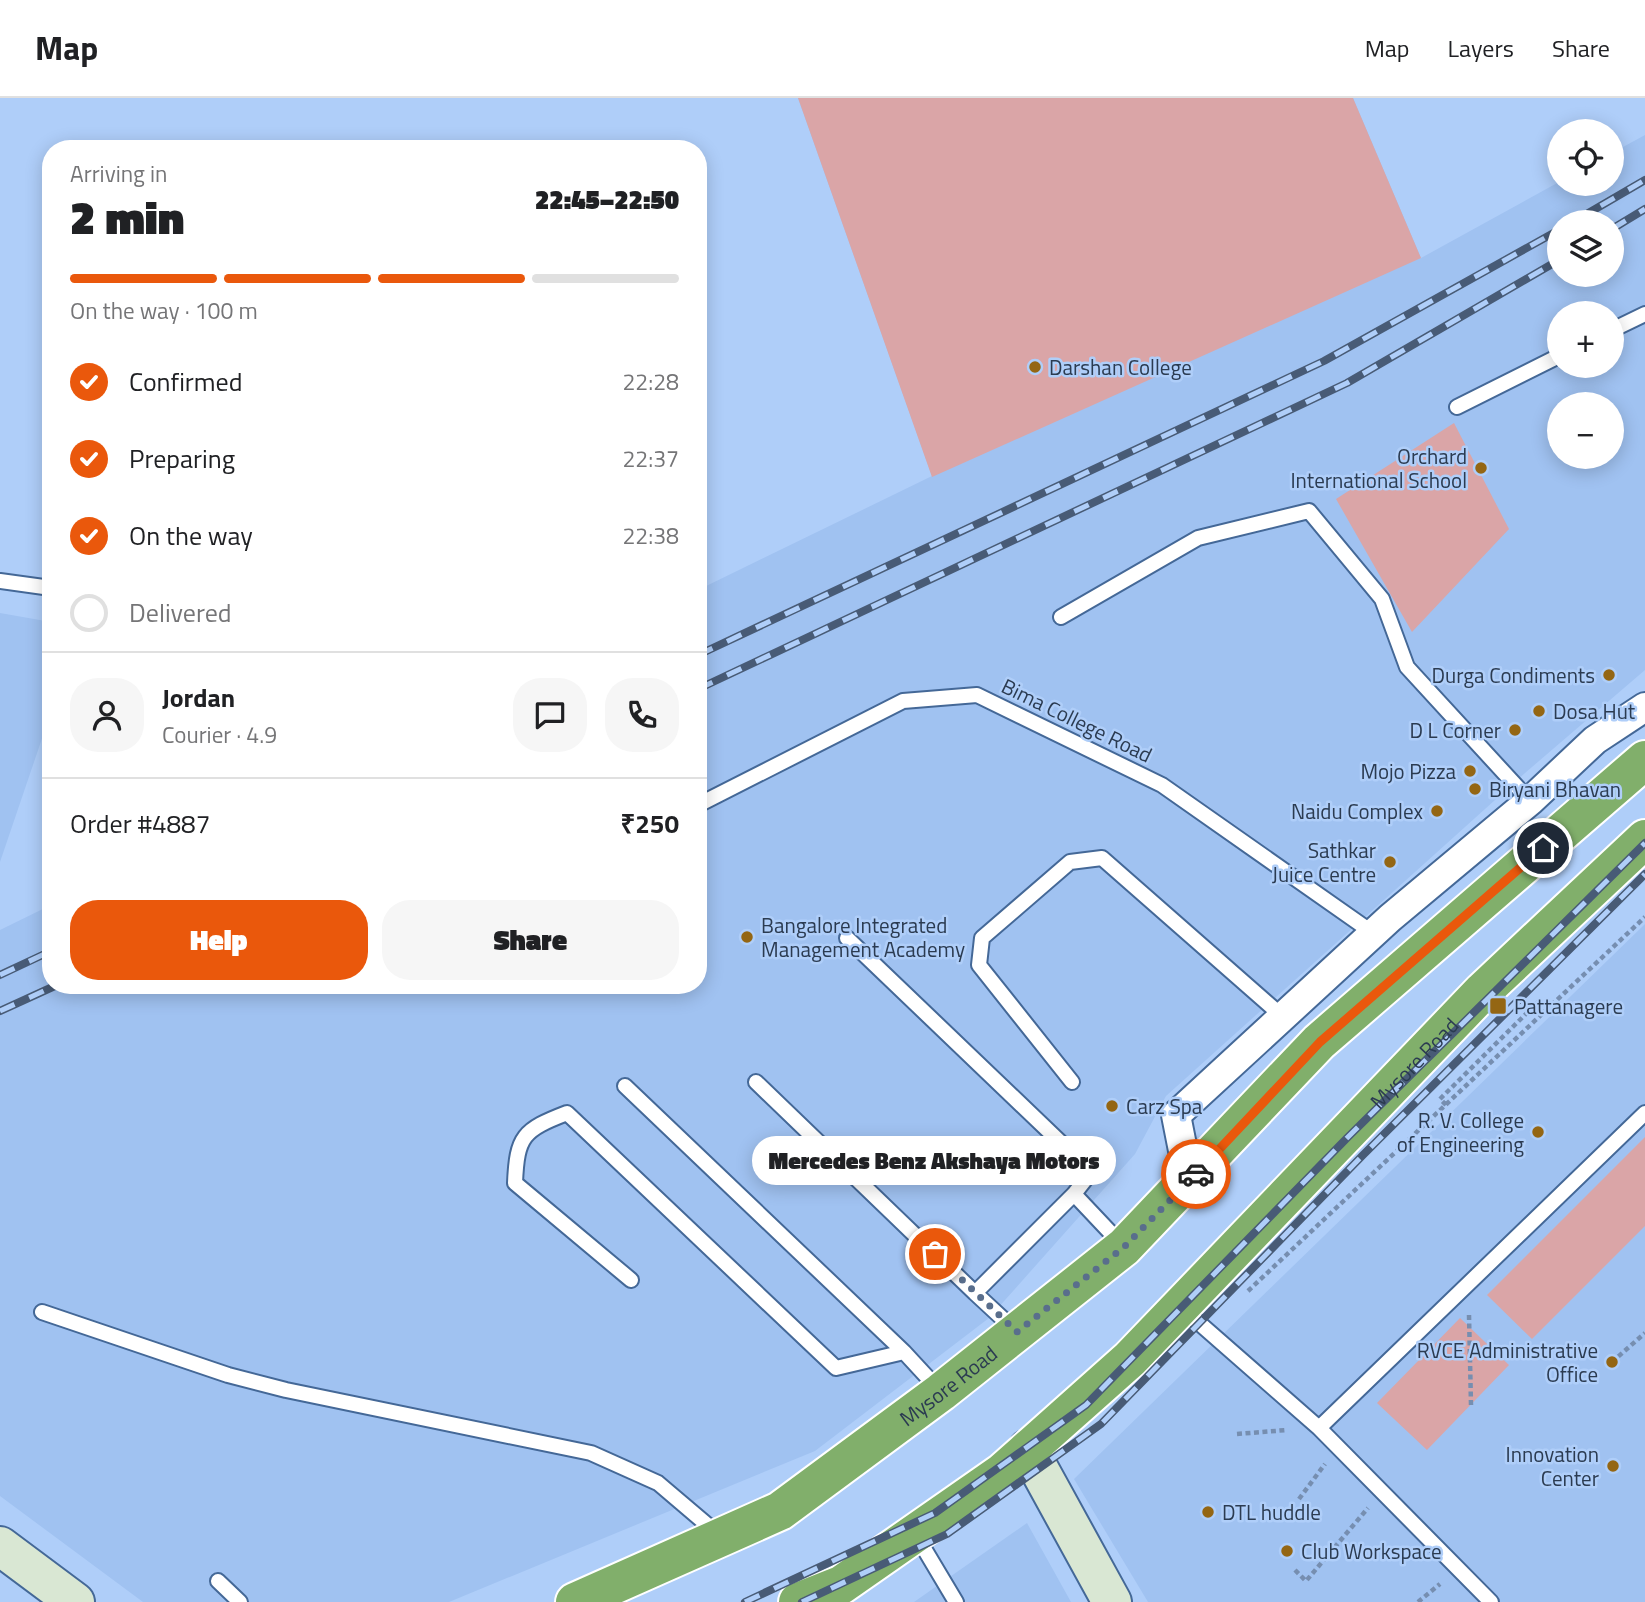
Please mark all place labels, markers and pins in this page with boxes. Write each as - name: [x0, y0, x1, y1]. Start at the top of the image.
- place label: Darshan College: [1049, 351, 1192, 383]
- marker: Darshan College: [1027, 359, 1043, 375]
- place label: Orchard International School: [1290, 440, 1467, 496]
- marker: Orchard International School: [1473, 460, 1489, 476]
- place label: Durga Condiments: [1431, 659, 1595, 691]
- marker: Durga Condiments: [1601, 667, 1617, 683]
- place label: Dosa Hut: [1553, 695, 1636, 727]
- marker: Dosa Hut: [1531, 703, 1547, 719]
- place label: D L Corner: [1409, 714, 1501, 746]
- marker: D L Corner: [1507, 722, 1523, 738]
- place label: Mojo Pizza: [1360, 755, 1456, 787]
- marker: Mojo Pizza: [1462, 763, 1478, 779]
- place label: Biryani Bhavan: [1489, 773, 1621, 805]
- marker: Biryani Bhavan: [1467, 781, 1483, 797]
- place label: Naidu Complex: [1291, 795, 1423, 827]
- marker: Naidu Complex: [1429, 803, 1445, 819]
- pin: [1513, 818, 1573, 878]
- place label: Sathkar Juice Centre: [1272, 834, 1376, 890]
- marker: Sathkar Juice Centre: [1382, 854, 1398, 870]
- place label: Bangalore Integrated Management Academy: [761, 909, 965, 965]
- marker: Bangalore Integrated Management Academy: [739, 929, 755, 945]
- place label: Pattanagere: [1514, 990, 1623, 1022]
- marker: Pattanagere: [1488, 996, 1508, 1016]
- place label: Carz Spa: [1126, 1090, 1203, 1122]
- marker: Carz Spa: [1104, 1098, 1120, 1114]
- place label: R. V. College of Engineering: [1397, 1104, 1524, 1160]
- marker: R. V. College of Engineering: [1530, 1124, 1546, 1140]
- callout: Mercedes Benz Akshaya Motors: [753, 1135, 1117, 1184]
- pin: [905, 1224, 965, 1284]
- place label: RVCE Administrative Office: [1417, 1334, 1598, 1390]
- marker: RVCE Administrative Office: [1604, 1354, 1620, 1370]
- place label: Innovation Center: [1506, 1438, 1599, 1494]
- marker: Innovation Center: [1605, 1458, 1621, 1474]
- place label: DTL huddle: [1222, 1496, 1321, 1528]
- marker: DTL huddle: [1200, 1504, 1216, 1520]
- place label: Club Workspace: [1301, 1535, 1442, 1567]
- marker: Club Workspace: [1279, 1543, 1295, 1559]

